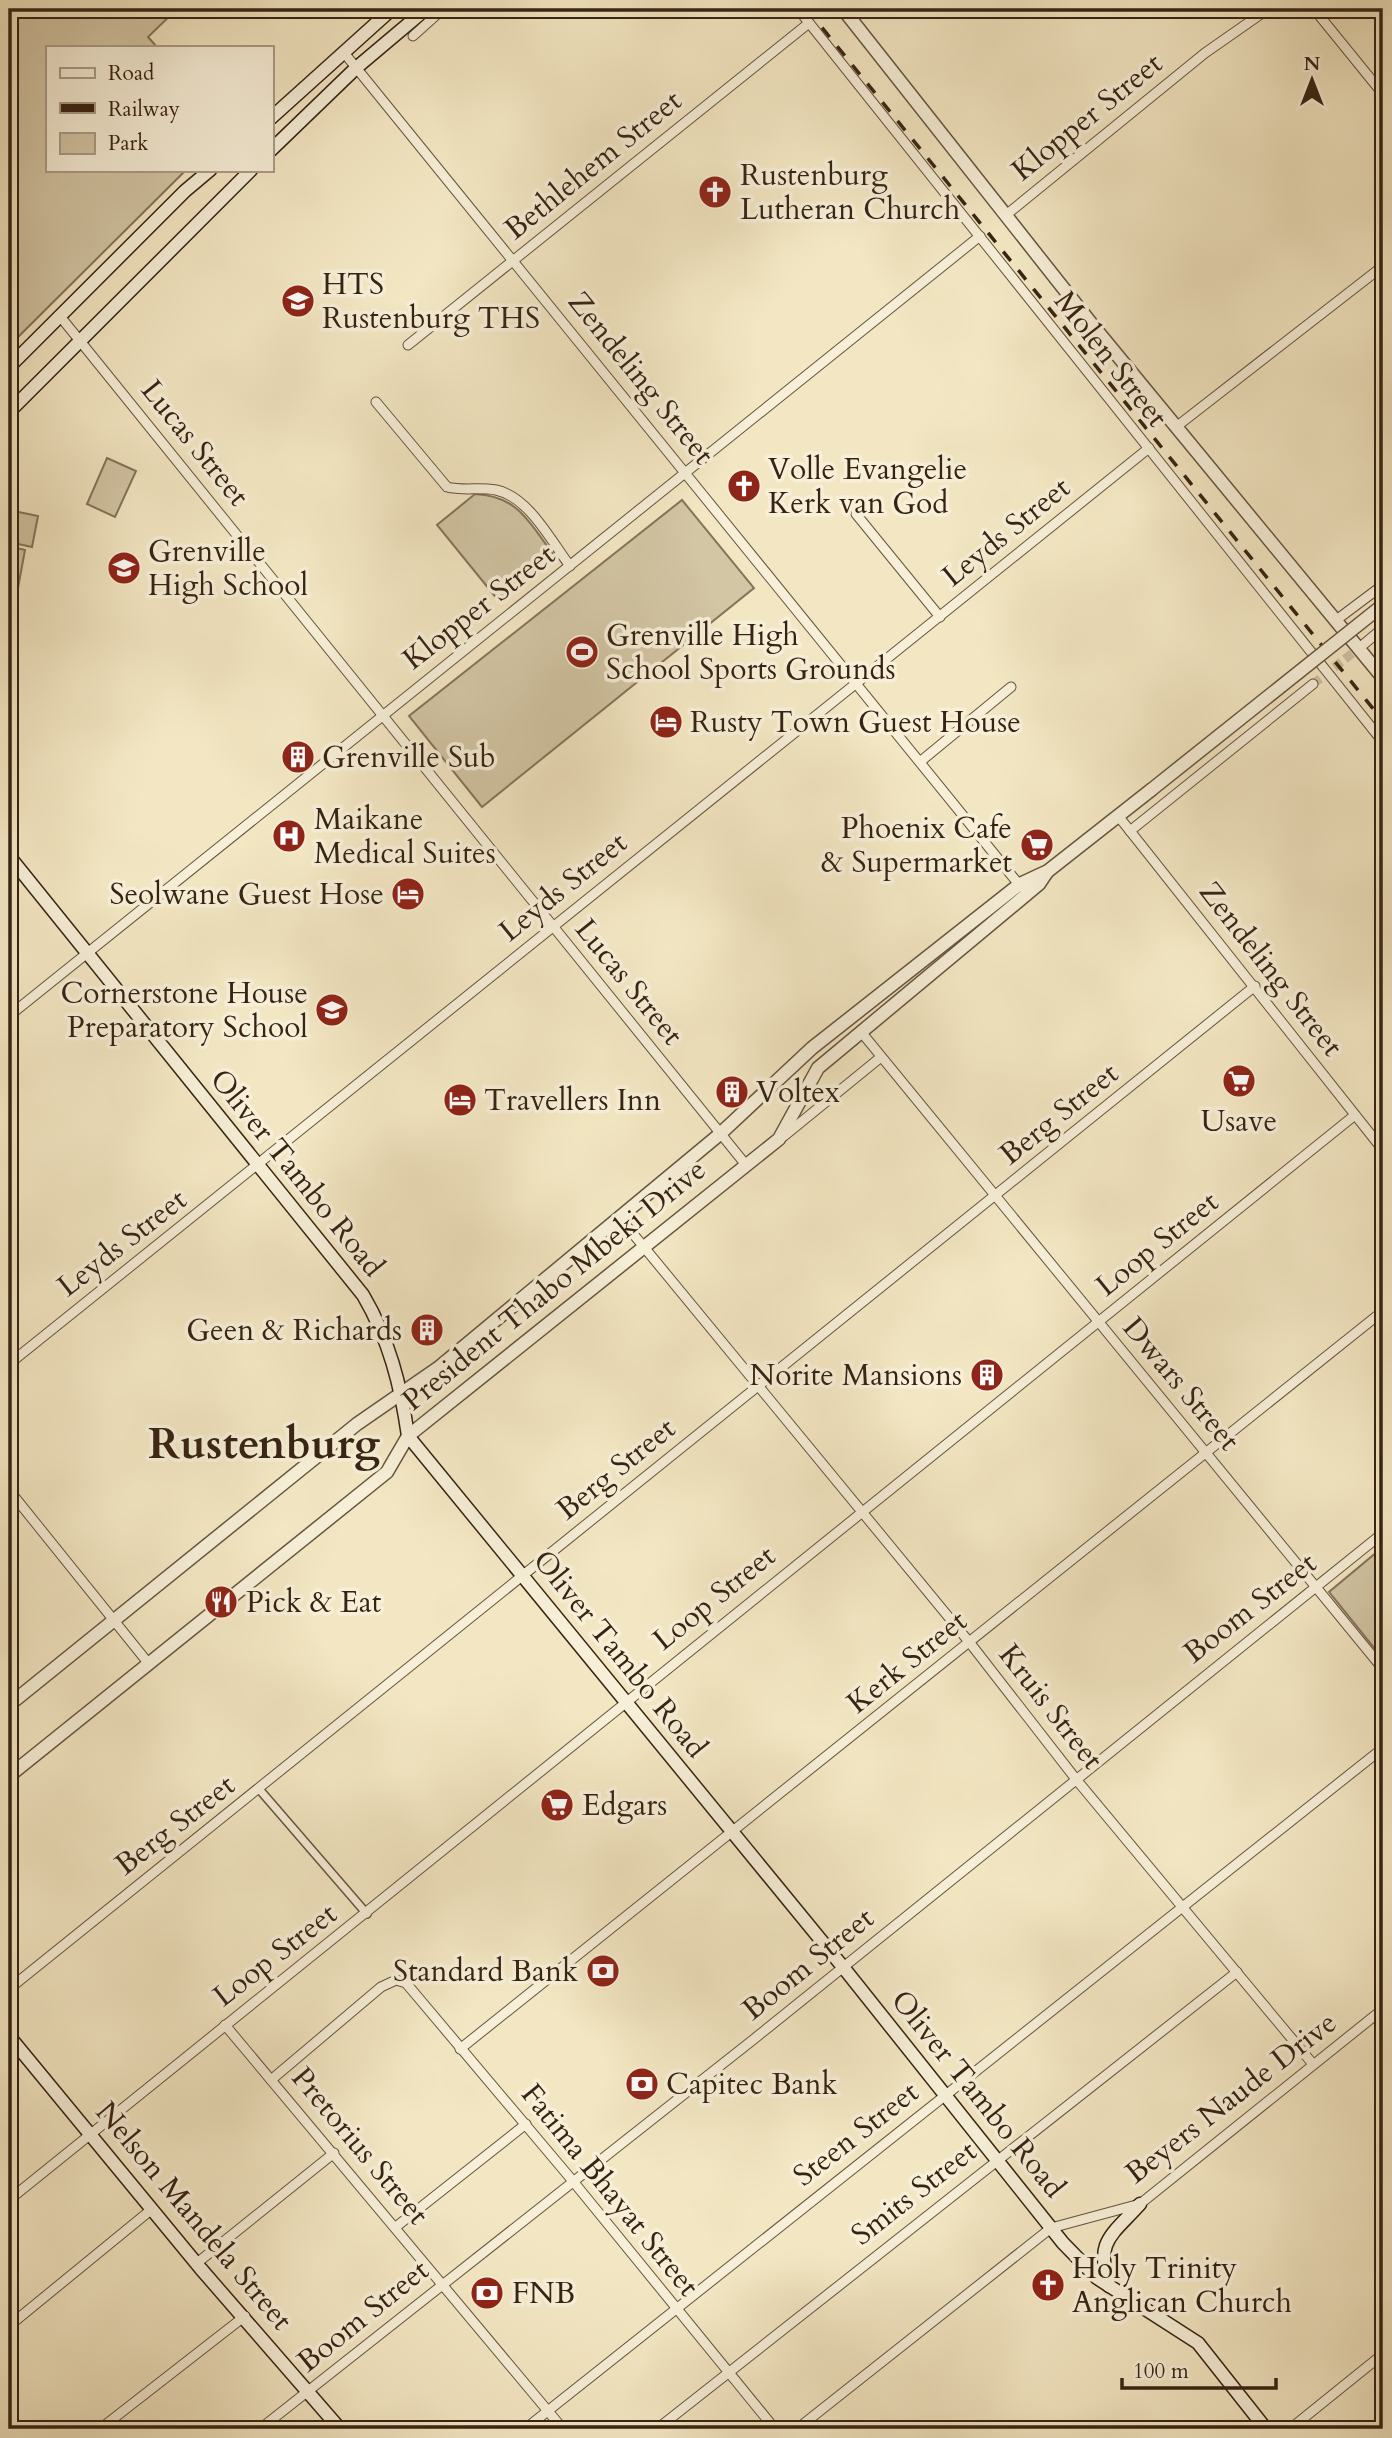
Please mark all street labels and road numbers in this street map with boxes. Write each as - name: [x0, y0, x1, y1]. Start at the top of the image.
- street label: Klopper Street: [1003, 43, 1171, 190]
- street label: Bethlehem Street: [496, 80, 691, 249]
- street label: Molen Street: [1045, 282, 1178, 436]
- street label: Zendeling Street: [558, 283, 724, 474]
- street label: Lucas Street: [131, 371, 259, 515]
- street label: Leyds Street: [933, 467, 1079, 596]
- street label: Klopper Street: [394, 534, 564, 679]
- street label: Leyds Street: [490, 822, 636, 951]
- street label: Zendeling Street: [1190, 873, 1353, 1065]
- street label: Lucas Street: [565, 910, 693, 1054]
- street label: Berg Street: [991, 1053, 1127, 1175]
- street label: Oliver Tambo Road: [200, 1060, 394, 1286]
- street label: President Thabo Mbeki Drive: [394, 1150, 714, 1420]
- street label: Leyds Street: [49, 1179, 196, 1307]
- street label: Loop Street: [1087, 1182, 1227, 1306]
- street label: Dwars Street: [1113, 1309, 1249, 1460]
- street label: Berg Street: [548, 1408, 684, 1530]
- street label: Loop Street: [644, 1536, 784, 1660]
- street label: Oliver Tambo Road: [523, 1541, 717, 1767]
- street label: Boom Street: [1175, 1543, 1325, 1673]
- street label: Kerk Street: [838, 1601, 976, 1723]
- street label: Kruis Street: [989, 1636, 1113, 1779]
- street label: Berg Street: [106, 1765, 244, 1885]
- street label: Loop Street: [205, 1893, 346, 2016]
- street label: Boom Street: [734, 1898, 883, 2030]
- street label: Oliver Tambo Road: [881, 1981, 1075, 2207]
- street label: Beyers Naude Drive: [1117, 2003, 1345, 2193]
- street label: Pretorius Street: [282, 2058, 438, 2234]
- street label: Steen Street: [785, 2072, 928, 2196]
- street label: Fatima Bhayat Street: [511, 2075, 709, 2305]
- street label: Nelson Mandela Street: [86, 2093, 302, 2339]
- street label: Smits Street: [843, 2131, 986, 2255]
- street label: Boom Street: [289, 2250, 438, 2382]

